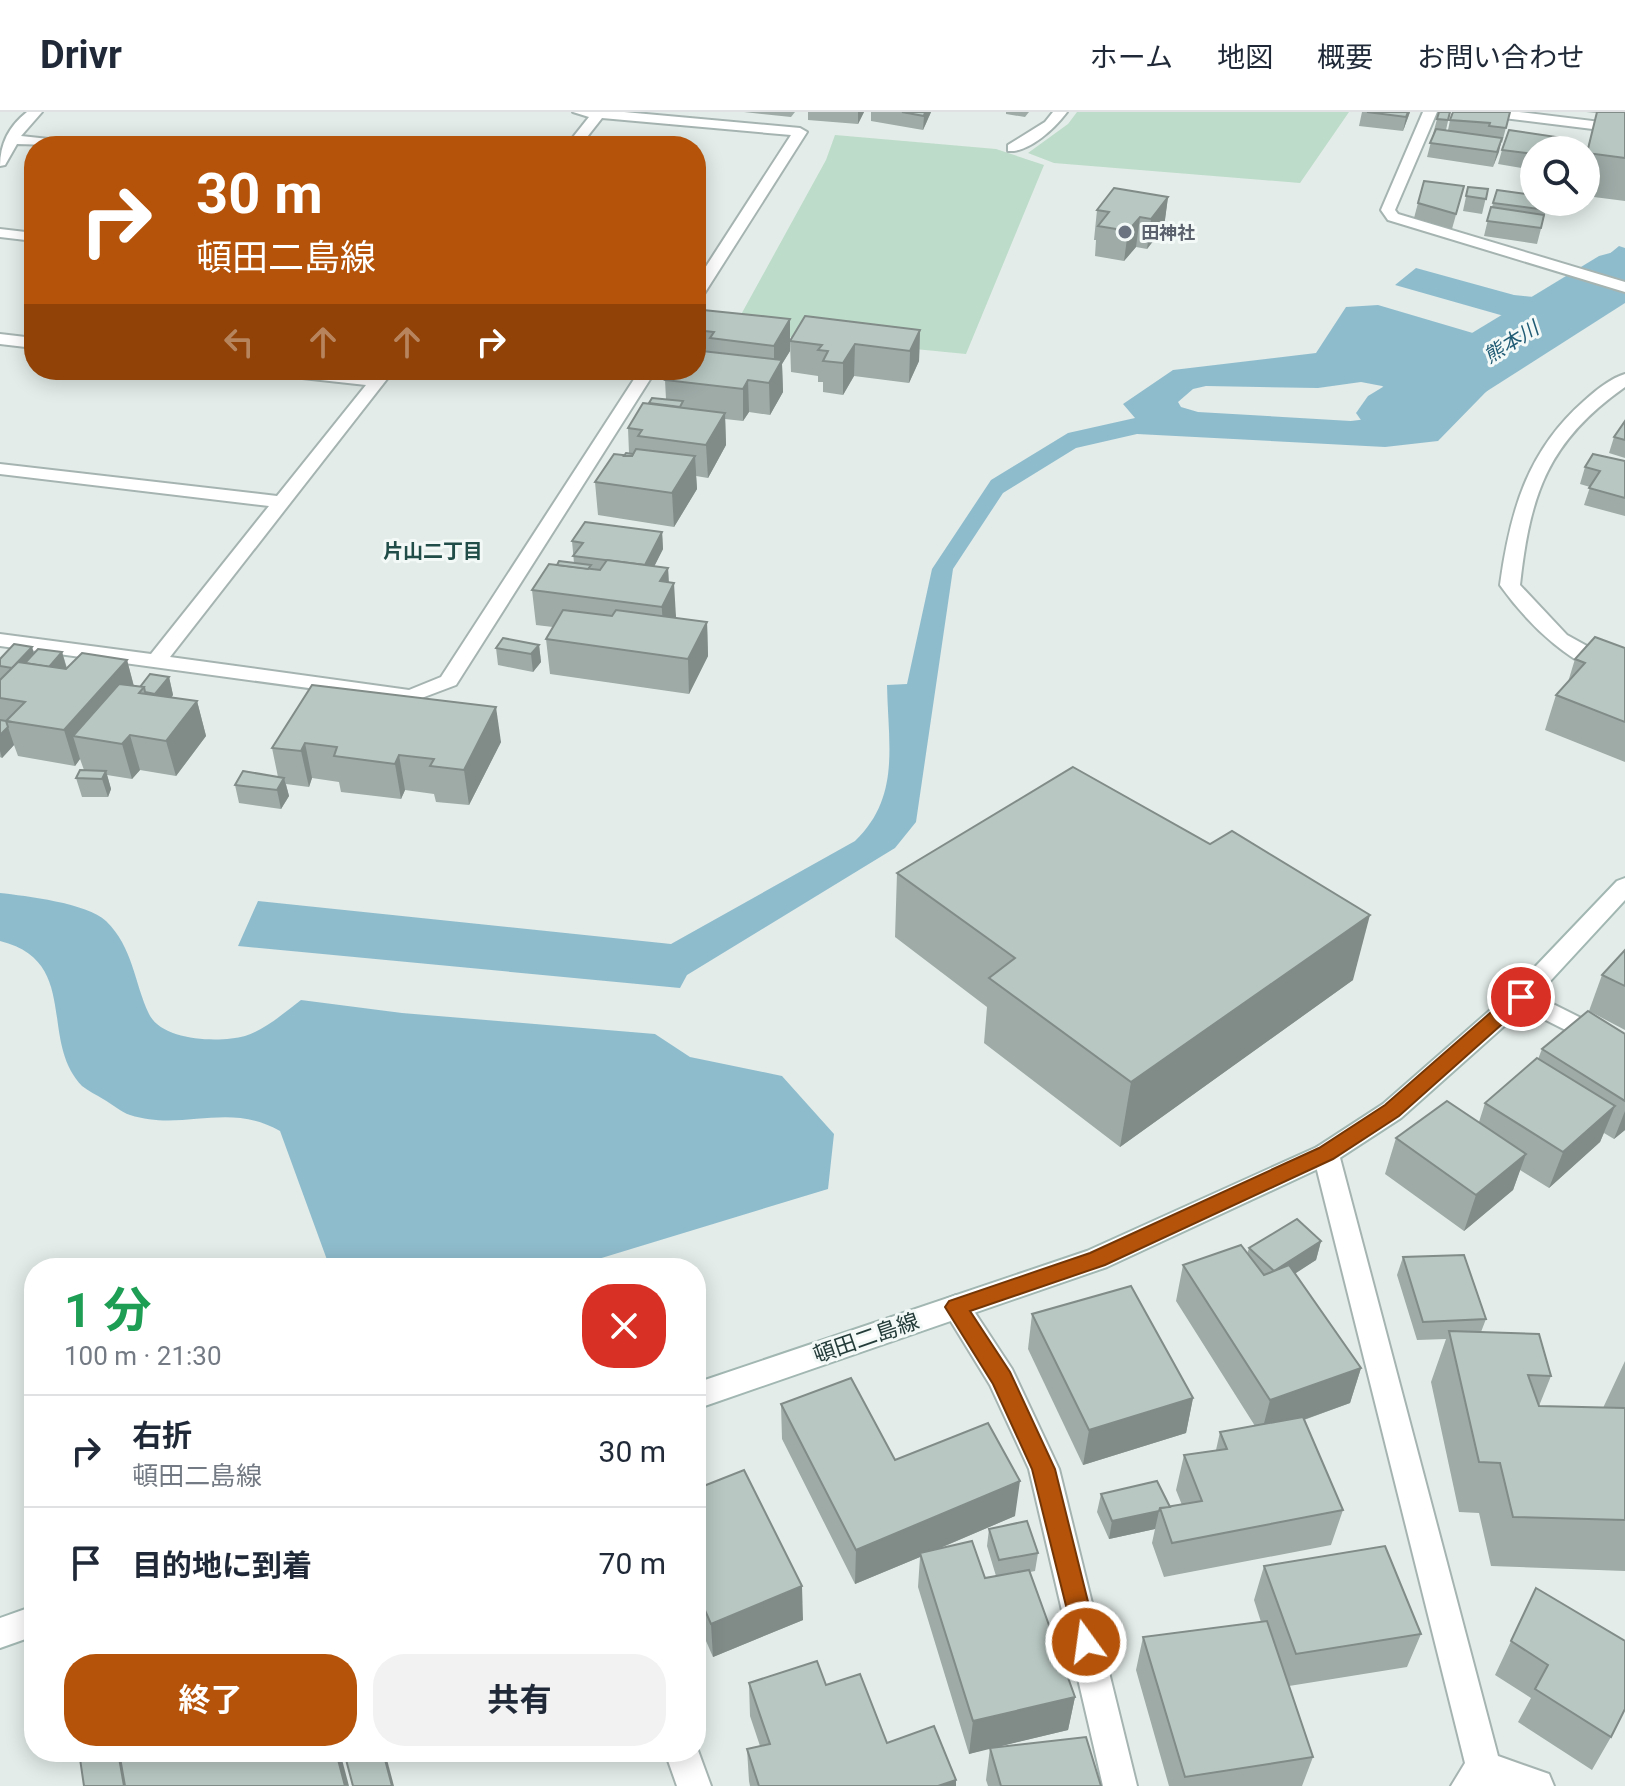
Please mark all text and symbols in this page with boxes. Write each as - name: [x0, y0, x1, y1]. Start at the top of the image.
- text: Drivr: [40, 33, 122, 77]
- text: ホーム: [1090, 41, 1173, 74]
- text: 地図: [1217, 41, 1273, 74]
- text: 概要: [1317, 41, 1373, 74]
- text: お問い合わせ: [1417, 41, 1585, 74]
- map controls: [1520, 136, 1600, 216]
- button: search: [1520, 136, 1600, 216]
- text: 30 m: [196, 161, 323, 227]
- icon: right: [64, 168, 168, 272]
- place label: 田神社: [1141, 222, 1195, 243]
- marker: 田神社: [1116, 223, 1134, 241]
- text: 頓田二島線: [196, 237, 376, 279]
- water label: 熊本川: [1479, 315, 1544, 368]
- icon: left: [217, 320, 261, 364]
- icon: ahead: [301, 320, 345, 364]
- icon: ahead: [385, 320, 429, 364]
- icon: right: [469, 320, 513, 364]
- district label: 片山二丁目: [383, 539, 483, 563]
- pin: [1487, 963, 1555, 1031]
- icon: arrive: [1499, 975, 1543, 1019]
- text: 1 分: [64, 1282, 151, 1339]
- button: close: [582, 1284, 666, 1368]
- street label: 頓田二島線: [810, 1308, 922, 1368]
- text: 100 m · 21:30: [64, 1341, 222, 1371]
- text: 右折: [132, 1418, 192, 1453]
- icon: right: [64, 1429, 108, 1473]
- text: 30 m: [599, 1434, 666, 1469]
- text: 頓田二島線: [132, 1461, 262, 1491]
- icon: arrive: [64, 1541, 108, 1585]
- text: 70 m: [599, 1546, 666, 1581]
- text: 目的地に到着: [132, 1548, 312, 1583]
- position arrow: [1044, 1600, 1128, 1684]
- button: 終了: [64, 1654, 357, 1746]
- button: 共有: [373, 1654, 666, 1746]

